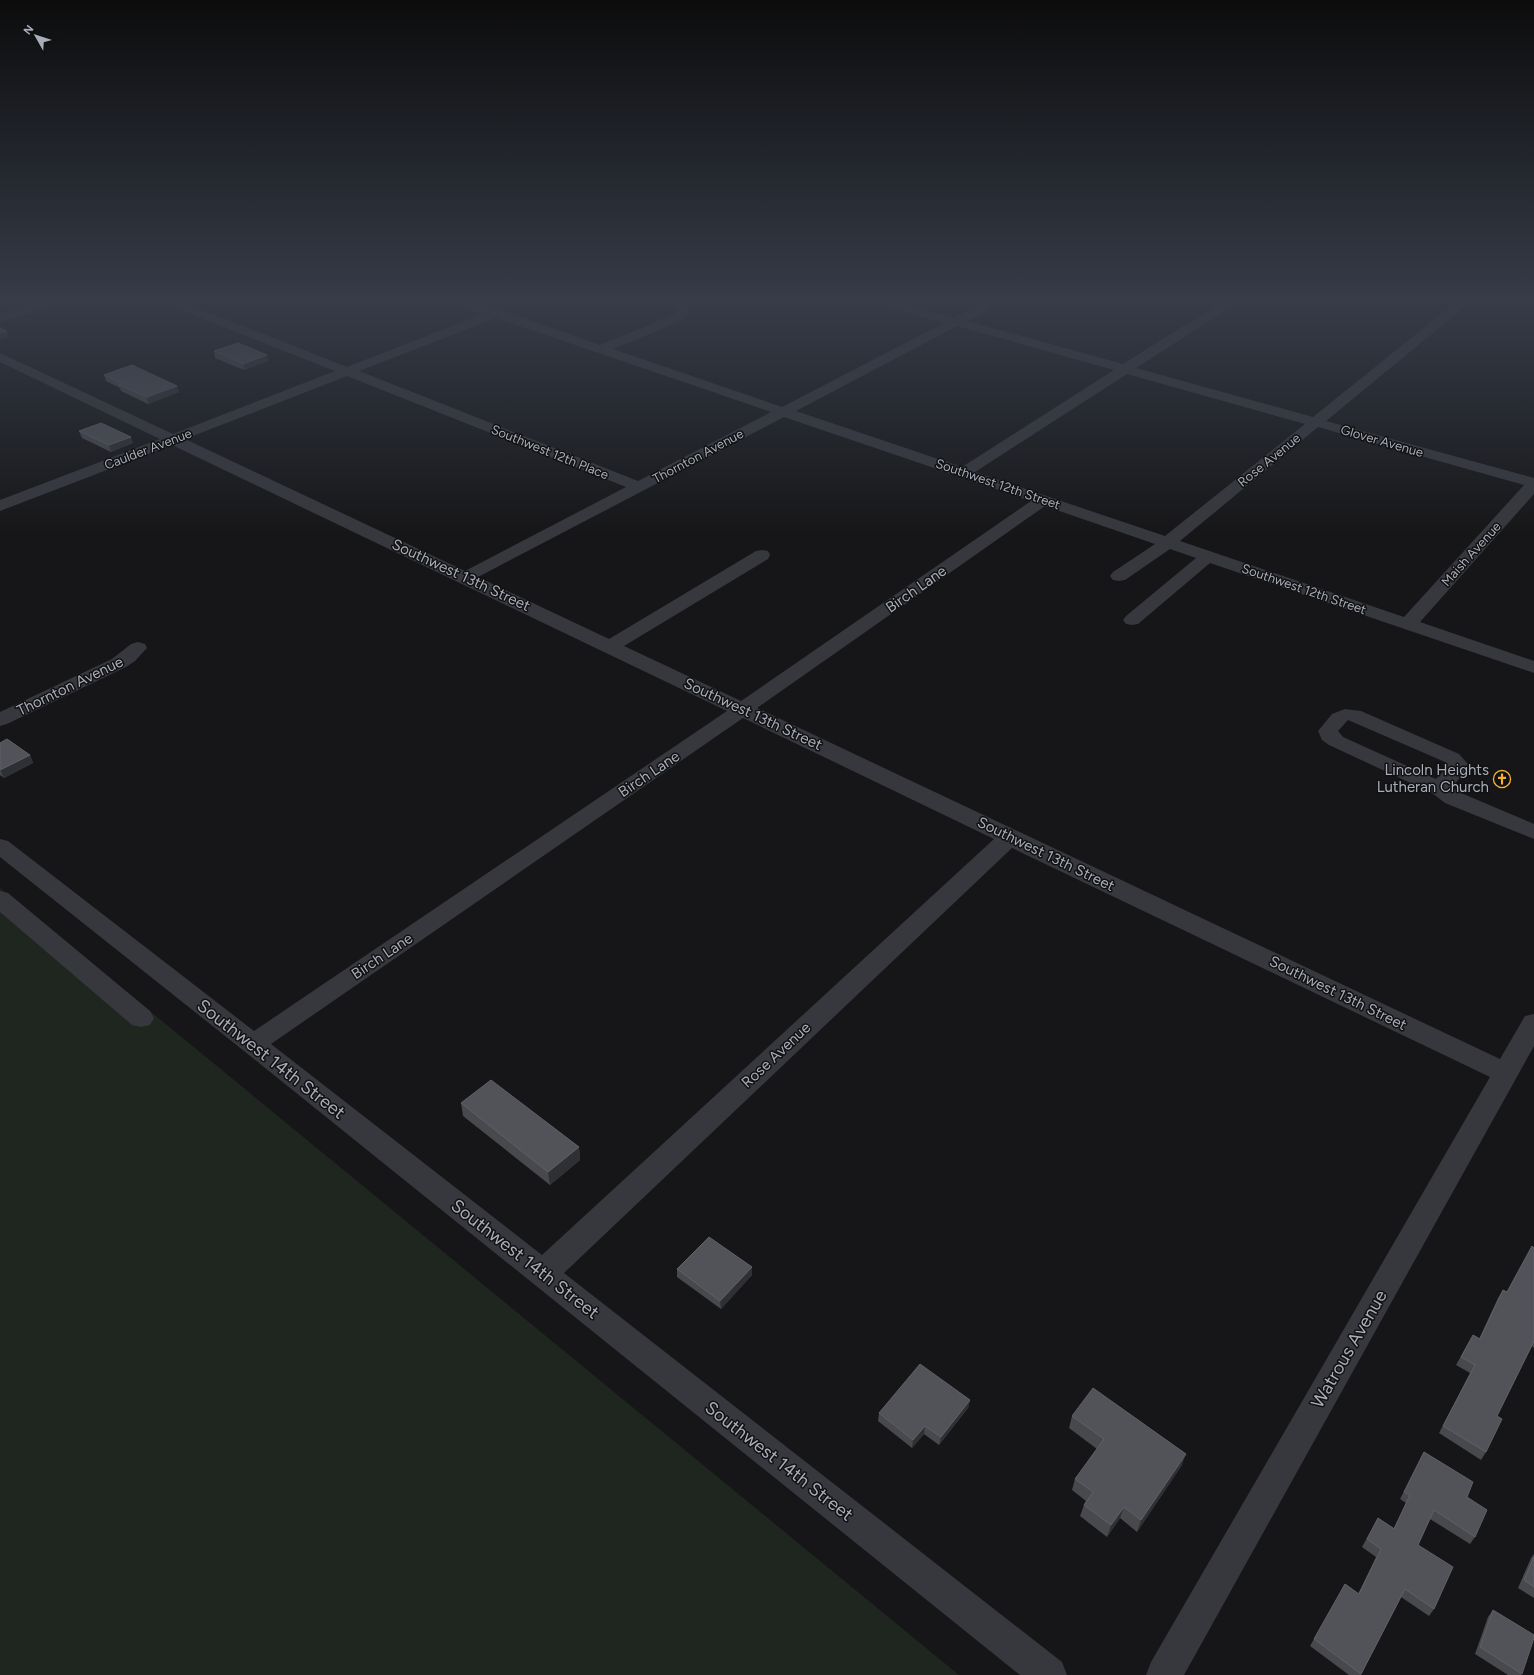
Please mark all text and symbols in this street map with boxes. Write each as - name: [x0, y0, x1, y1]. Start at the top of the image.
- north arrow: [16, 16, 56, 56]
- text: N: [21, 23, 36, 37]
- street label: Southwest 12th Place: [489, 422, 611, 482]
- street label: Glover Avenue: [1339, 422, 1425, 460]
- street label: Caulder Avenue: [102, 425, 194, 473]
- street label: Thornton Avenue: [650, 426, 746, 486]
- street label: Rose Avenue: [1235, 430, 1303, 490]
- street label: Southwest 12th Street: [934, 456, 1062, 512]
- street label: Maish Avenue: [1438, 519, 1504, 589]
- street label: Southwest 13th Street: [389, 535, 533, 615]
- street label: Southwest 12th Street: [1240, 561, 1368, 617]
- street label: Birch Lane: [882, 562, 950, 616]
- street label: Thornton Avenue: [14, 652, 126, 720]
- street label: Southwest 13th Street: [681, 674, 825, 754]
- street label: Birch Lane: [615, 747, 683, 801]
- place label: Lincoln Heights Lutheran Church: [1377, 761, 1489, 796]
- church icon: Lincoln Heights Lutheran Church: [1492, 769, 1512, 789]
- street label: Southwest 13th Street: [974, 813, 1118, 895]
- street label: Birch Lane: [348, 929, 416, 983]
- street label: Southwest 13th Street: [1266, 952, 1410, 1034]
- street label: Southwest 14th Street: [193, 994, 350, 1124]
- street label: Rose Avenue: [738, 1019, 814, 1091]
- street label: Southwest 14th Street: [447, 1194, 604, 1324]
- street label: Watrous Avenue: [1306, 1286, 1392, 1412]
- street label: Southwest 14th Street: [701, 1396, 858, 1526]

